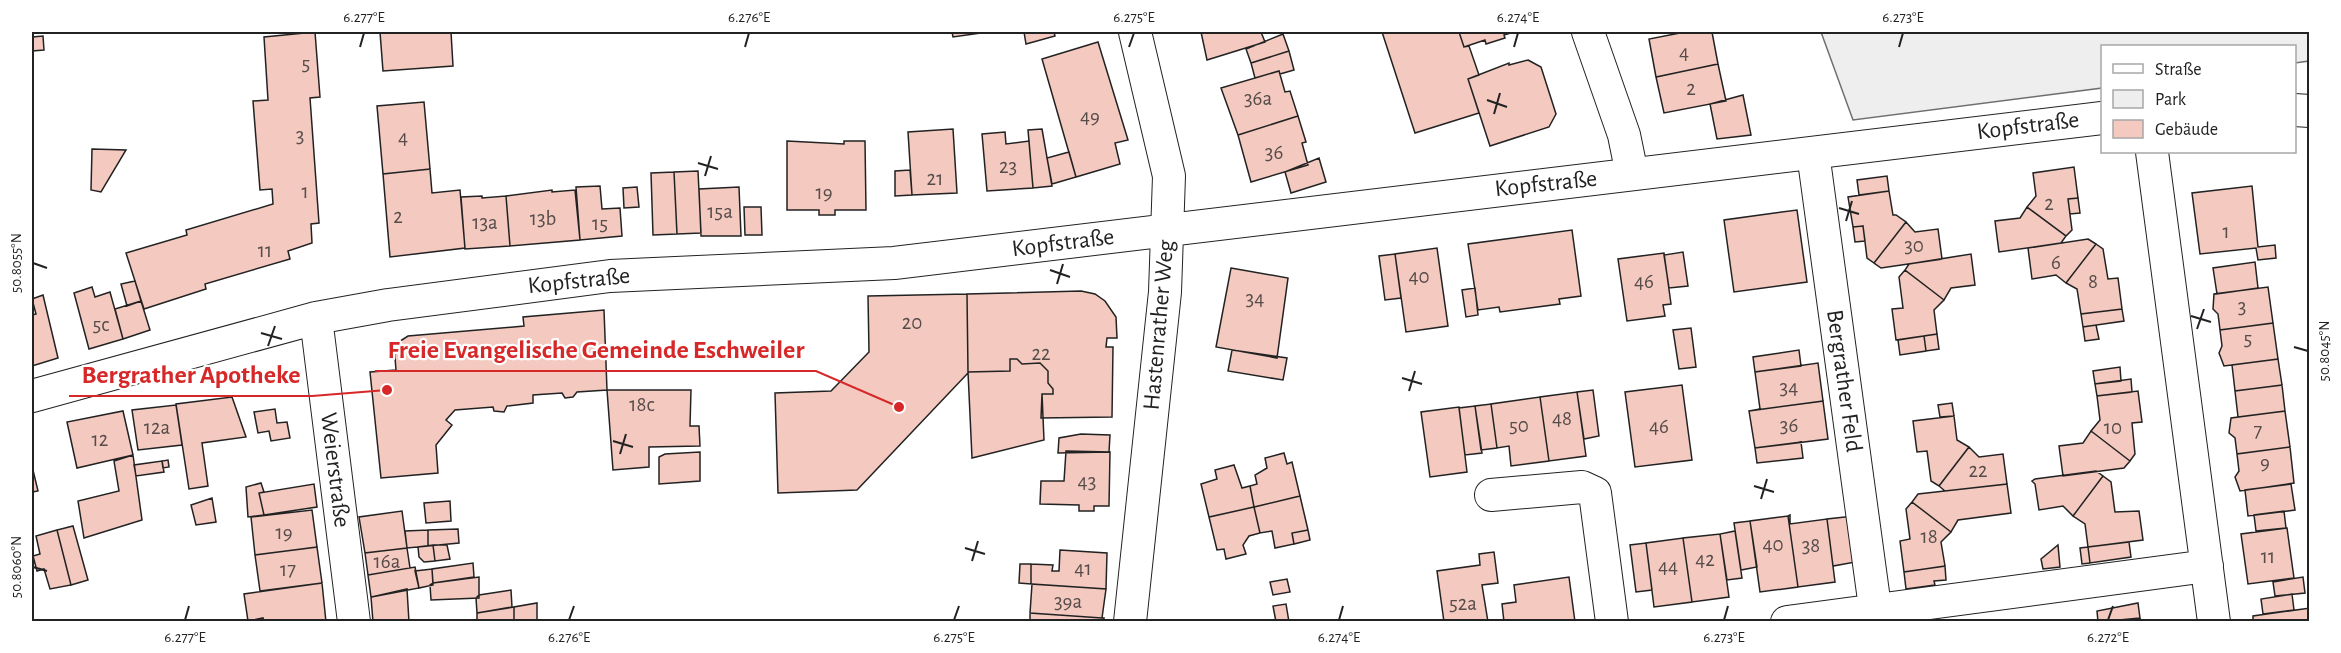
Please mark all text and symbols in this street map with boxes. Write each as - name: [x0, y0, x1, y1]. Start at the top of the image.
- text: 6.277°E: [343, 10, 385, 25]
- text: 6.276°E: [728, 10, 770, 25]
- text: 6.275°E: [1113, 10, 1155, 25]
- text: 6.274°E: [1497, 10, 1539, 25]
- text: 6.273°E: [1882, 10, 1924, 25]
- house number: 4: [1679, 42, 1689, 63]
- legend: [2101, 45, 2296, 153]
- house number: 5: [302, 53, 310, 74]
- text: Straße: [2155, 61, 2201, 79]
- house number: 2: [1686, 78, 1696, 99]
- house number: 36a: [1244, 88, 1272, 109]
- text: Park: [2155, 91, 2187, 109]
- house number: 49: [1080, 106, 1100, 127]
- street label: Kopfstraße: [1975, 108, 2081, 144]
- text: Gebäude: [2155, 121, 2218, 139]
- house number: 3: [296, 125, 304, 146]
- house number: 4: [398, 127, 408, 148]
- house number: 36: [1265, 142, 1283, 163]
- house number: 23: [999, 156, 1017, 177]
- street label: Kopfstraße: [1494, 167, 1598, 201]
- house number: 21: [927, 168, 943, 189]
- house number: 1: [301, 181, 309, 202]
- house number: 19: [815, 182, 833, 203]
- house number: 2: [2044, 193, 2054, 214]
- house number: 15a: [707, 201, 733, 222]
- house number: 2: [393, 206, 403, 227]
- house number: 13b: [530, 208, 556, 229]
- house number: 13a: [472, 212, 498, 233]
- house number: 15: [592, 213, 608, 234]
- house number: 1: [2222, 221, 2230, 242]
- street label: Kopfstraße: [1010, 225, 1116, 261]
- text: 50.8055°N: [9, 233, 24, 293]
- house number: 30: [1904, 235, 1924, 256]
- street label: Hastenrather Weg: [1140, 239, 1178, 411]
- house number: 11: [258, 240, 272, 261]
- house number: 6: [2051, 252, 2061, 273]
- street label: Kopfstraße: [527, 264, 631, 298]
- house number: 40: [1408, 266, 1430, 287]
- house number: 46: [1634, 271, 1654, 292]
- house number: 8: [2088, 271, 2098, 292]
- house number: 34: [1246, 288, 1264, 309]
- house number: 3: [2238, 296, 2246, 317]
- street label: Bergrather Feld: [1822, 308, 1866, 454]
- house number: 20: [902, 312, 922, 333]
- house number: 5c: [93, 314, 109, 335]
- text: 50.8045°N: [2317, 321, 2332, 381]
- callout: Freie Evangelische Gemeinde Eschweiler: [375, 327, 816, 371]
- house number: 5: [2244, 328, 2252, 349]
- text: Freie Evangelische Gemeinde Eschweiler: [388, 337, 804, 363]
- house number: 22: [1031, 343, 1051, 364]
- callout: Bergrather Apotheke: [69, 352, 312, 396]
- text: Bergrather Apotheke: [81, 362, 301, 388]
- house number: 34: [1780, 377, 1798, 398]
- house number: 18c: [629, 394, 655, 415]
- house number: 48: [1552, 408, 1572, 429]
- street label: Weierstraße: [316, 411, 354, 529]
- house number: 50: [1509, 415, 1529, 436]
- house number: 36: [1780, 415, 1798, 436]
- house number: 46: [1649, 416, 1669, 437]
- house number: 12a: [144, 417, 171, 438]
- house number: 10: [2104, 417, 2122, 438]
- house number: 7: [2254, 420, 2263, 441]
- house number: 12: [92, 429, 108, 450]
- house number: 9: [2260, 452, 2270, 473]
- house number: 22: [1968, 460, 1988, 481]
- house number: 43: [1078, 471, 1096, 492]
- house number: 19: [275, 522, 293, 543]
- house number: 18: [1920, 526, 1938, 547]
- house number: 40: [1762, 534, 1784, 555]
- house number: 38: [1802, 535, 1820, 556]
- text: 50.8060°N: [9, 536, 24, 598]
- house number: 11: [2261, 546, 2275, 567]
- house number: 42: [1695, 549, 1715, 570]
- house number: 16a: [374, 551, 401, 572]
- house number: 44: [1658, 556, 1678, 577]
- house number: 41: [1074, 558, 1092, 579]
- house number: 17: [280, 559, 296, 580]
- house number: 39a: [1054, 591, 1082, 612]
- house number: 52a: [1449, 593, 1477, 614]
- text: 6.277°E: [164, 630, 206, 645]
- text: 6.276°E: [548, 630, 590, 645]
- text: 6.275°E: [933, 630, 975, 645]
- text: 6.274°E: [1318, 630, 1360, 645]
- text: 6.273°E: [1703, 630, 1745, 645]
- text: 6.272°E: [2087, 630, 2129, 645]

